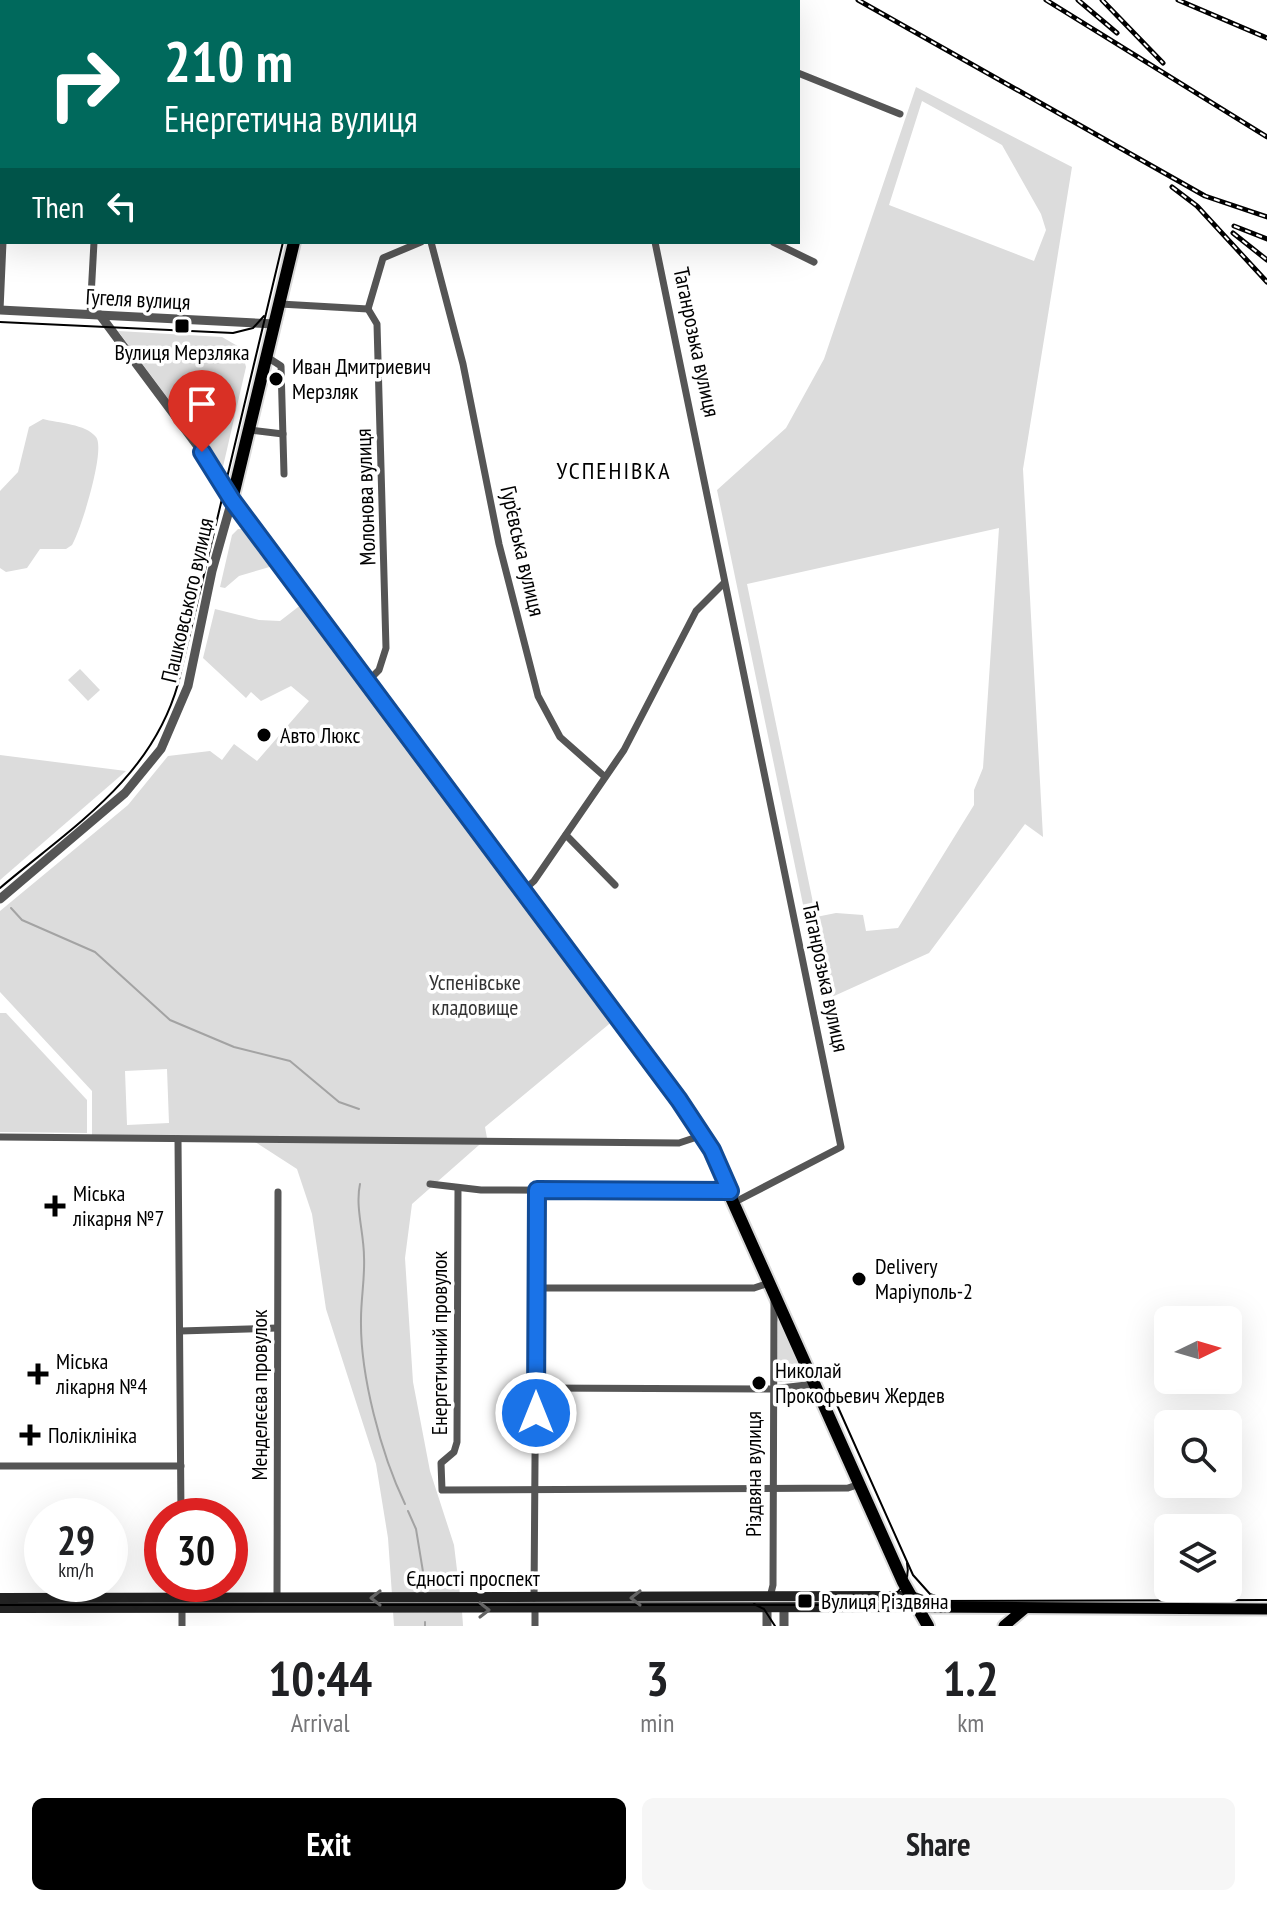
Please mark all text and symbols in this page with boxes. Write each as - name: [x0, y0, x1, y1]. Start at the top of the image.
- text: 210 m: [164, 25, 293, 97]
- icon: right: [32, 32, 136, 136]
- text: Енергетична вулиця: [164, 95, 418, 142]
- icon: left: [100, 184, 144, 228]
- text: Then: [32, 187, 84, 226]
- street label: Таганрозька вулиця: [667, 265, 727, 419]
- street label: Гугеля вулиця: [85, 282, 191, 316]
- marker: Вулиця Мерзляка: [173, 317, 191, 335]
- place label: Вулиця Мерзляка: [114, 338, 250, 366]
- place label: Иван Дмитриевич Мерзляк: [292, 352, 431, 405]
- pin: [168, 370, 236, 452]
- marker: Иван Дмитриевич Мерзляк: [267, 370, 285, 388]
- icon: arrive: [180, 382, 224, 426]
- street label: Молонова вулиця: [349, 428, 381, 566]
- district label: УСПЕНІВКА: [556, 455, 672, 486]
- street label: Гур’євська вулиця: [494, 483, 552, 619]
- street label: Пашковського вулиця: [154, 515, 220, 685]
- place label: Авто Люкс: [280, 721, 360, 749]
- marker: Авто Люкс: [255, 726, 273, 744]
- street label: Таганрозька вулиця: [796, 900, 856, 1054]
- park label: Успенівське кладовище: [429, 968, 521, 1021]
- place label: Міська лікарня №7: [72, 1179, 164, 1232]
- marker: Міська лікарня №7: [44, 1195, 66, 1217]
- street label: Енергетичний провулок: [425, 1250, 453, 1435]
- place label: Delivery Марiуполь-2: [875, 1252, 973, 1305]
- marker: Delivery Марiуполь-2: [850, 1270, 868, 1288]
- north arrow: [1154, 1306, 1242, 1394]
- map controls: [1154, 1306, 1242, 1602]
- street label: Менделєєва провулок: [245, 1309, 273, 1481]
- place label: Міська лікарня №4: [55, 1347, 147, 1400]
- place label: Николай Прокофьевич Жердев: [775, 1356, 945, 1409]
- marker: Міська лікарня №4: [27, 1363, 49, 1385]
- position arrow: [494, 1371, 578, 1455]
- marker: Николай Прокофьевич Жердев: [750, 1374, 768, 1392]
- button: search: [1154, 1410, 1242, 1498]
- street label: Різдвяна вулиця: [739, 1411, 767, 1537]
- place label: Поліклініка: [48, 1421, 137, 1449]
- marker: Поліклініка: [19, 1424, 41, 1446]
- speed limit sign: 30: [144, 1498, 248, 1602]
- text: 29: [57, 1514, 95, 1566]
- button: layers: [1154, 1514, 1242, 1602]
- text: km/h: [58, 1557, 94, 1583]
- street label: Єдності проспект: [406, 1564, 541, 1592]
- place label: Вулиця Різдвяна: [821, 1587, 949, 1615]
- one-way arrow: [369, 1589, 382, 1607]
- one-way arrow: [629, 1589, 642, 1607]
- marker: Вулиця Різдвяна: [796, 1592, 814, 1610]
- one-way arrow: [478, 1601, 491, 1619]
- text: 10:44: [268, 1647, 372, 1709]
- text: 3: [646, 1647, 669, 1709]
- text: 1.2: [943, 1647, 999, 1709]
- text: Arrival: [291, 1706, 350, 1739]
- text: min: [640, 1706, 674, 1739]
- text: km: [957, 1706, 984, 1739]
- button: Exit: [32, 1798, 626, 1890]
- button: Share: [642, 1798, 1235, 1890]

